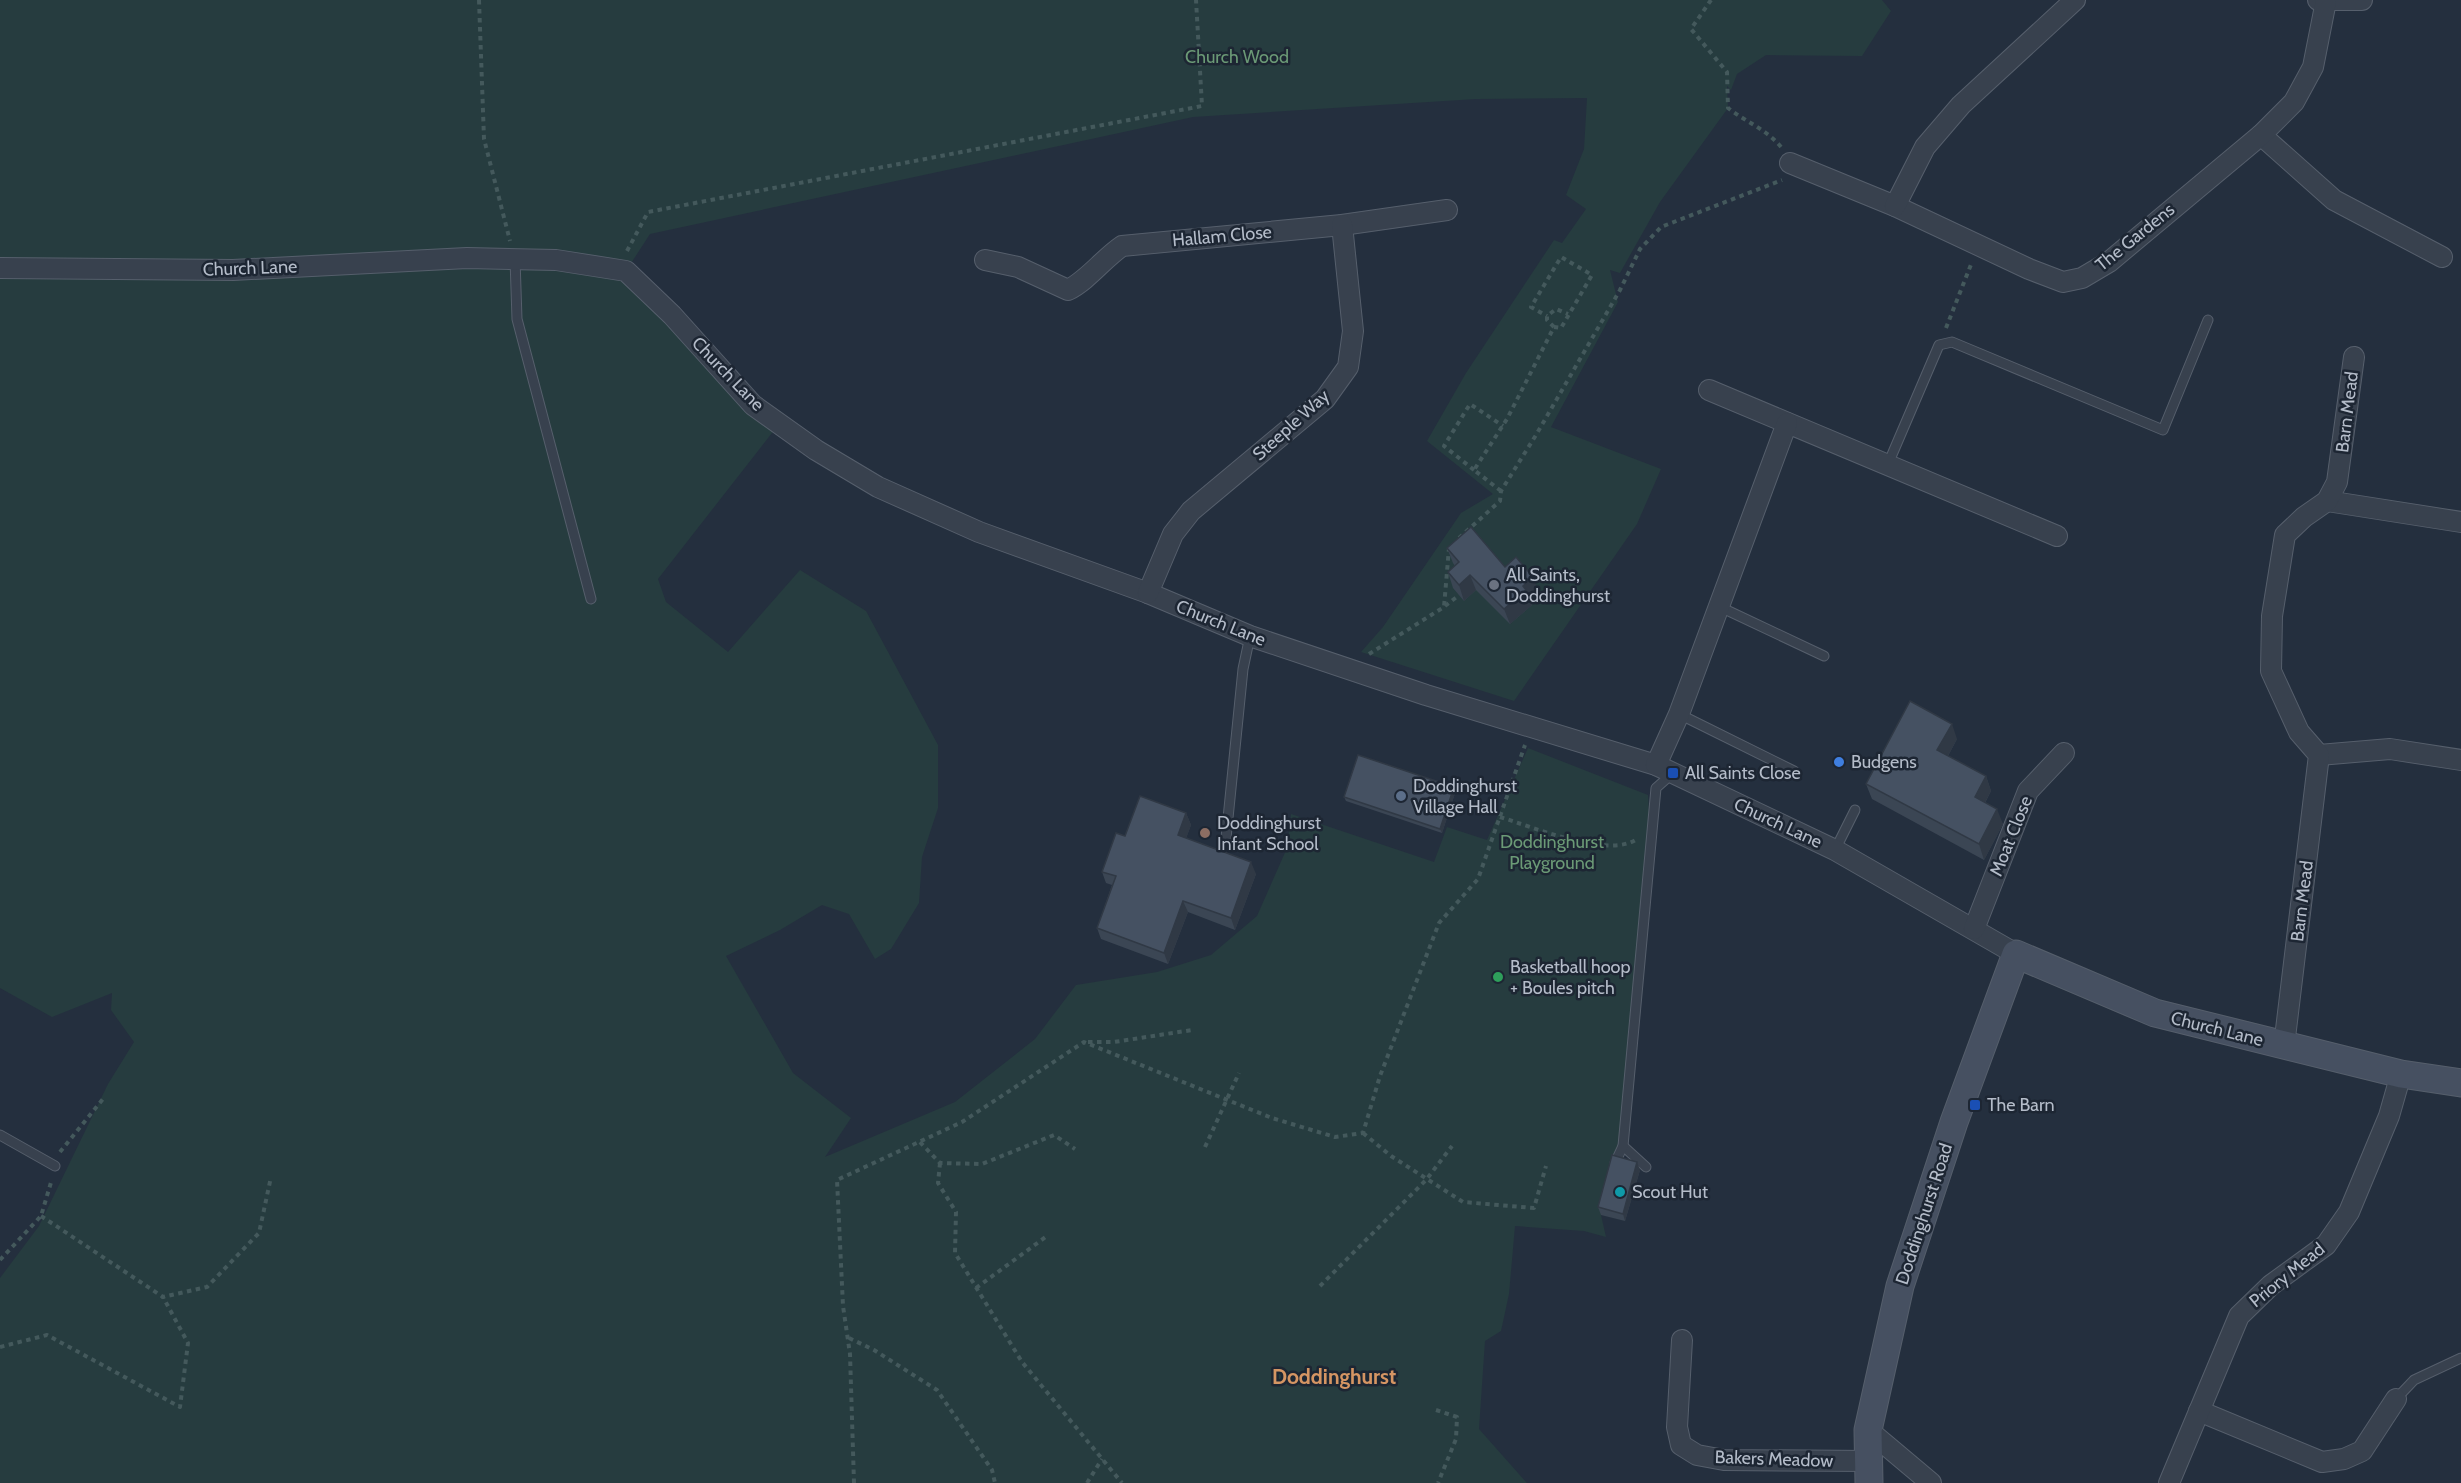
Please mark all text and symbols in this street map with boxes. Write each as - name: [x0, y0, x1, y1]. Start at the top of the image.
- park label: Church Wood: [1185, 46, 1289, 68]
- street label: The Gardens: [2091, 198, 2179, 276]
- street label: Hallam Close: [1171, 221, 1273, 251]
- street label: Church Lane: [202, 255, 298, 281]
- street label: Church Lane: [687, 332, 769, 416]
- street label: Barn Mead: [2331, 370, 2363, 454]
- street label: Steeple Way: [1248, 385, 1334, 465]
- place label: All Saints, Doddinghurst: [1506, 564, 1610, 607]
- marker: All Saints, Doddinghurst: [1487, 578, 1501, 592]
- street label: Church Lane: [1173, 595, 1269, 651]
- place label: Budgens: [1851, 751, 1917, 773]
- marker: Budgens: [1832, 755, 1846, 769]
- place label: All Saints Close: [1685, 762, 1801, 784]
- marker: All Saints Close: [1666, 766, 1680, 780]
- place label: Doddinghurst Village Hall: [1413, 775, 1517, 818]
- marker: Doddinghurst Village Hall: [1394, 789, 1408, 803]
- street label: Church Lane: [1730, 793, 1826, 853]
- street label: Moat Close: [1985, 793, 2037, 879]
- place label: Doddinghurst Infant School: [1217, 812, 1321, 855]
- marker: Doddinghurst Infant School: [1198, 826, 1212, 840]
- park label: Doddinghurst Playground: [1500, 831, 1604, 874]
- street label: Barn Mead: [2286, 859, 2318, 943]
- place label: Basketball hoop + Boules pitch: [1510, 956, 1631, 999]
- marker: Basketball hoop + Boules pitch: [1491, 970, 1505, 984]
- street label: Church Lane: [2168, 1007, 2266, 1051]
- place label: The Barn: [1987, 1094, 2055, 1116]
- marker: The Barn: [1968, 1098, 1982, 1112]
- street label: Doddinghurst Road: [1891, 1141, 1957, 1287]
- place label: Scout Hut: [1632, 1181, 1708, 1203]
- marker: Scout Hut: [1613, 1185, 1627, 1199]
- street label: Priory Mead: [2245, 1238, 2329, 1312]
- district label: Doddinghurst: [1272, 1364, 1396, 1389]
- street label: Bakers Meadow: [1714, 1446, 1834, 1472]

